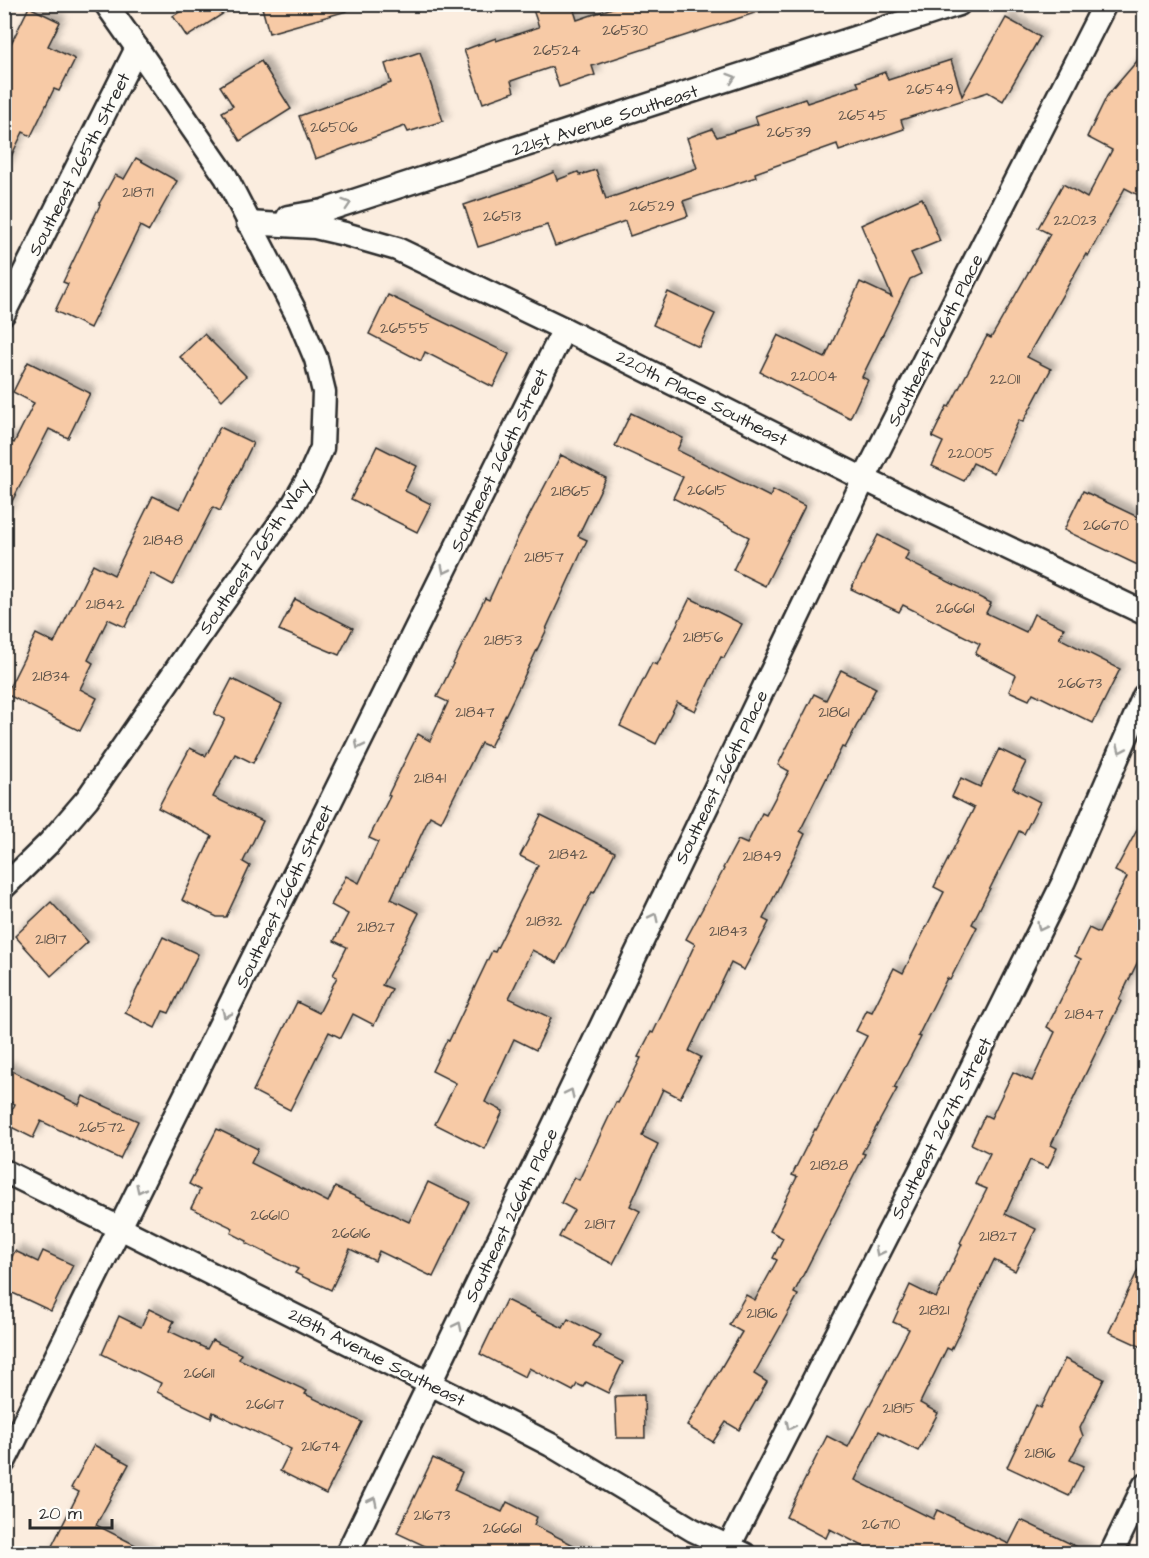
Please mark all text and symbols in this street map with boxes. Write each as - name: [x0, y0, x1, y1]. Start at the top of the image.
- house number: 26530: [602, 20, 648, 41]
- house number: 26524: [533, 40, 581, 61]
- street label: Southeast 265th Street: [22, 68, 137, 260]
- one-way arrow: [726, 73, 737, 86]
- street label: 221st Avenue Southeast: [509, 78, 702, 162]
- house number: 26549: [906, 79, 954, 100]
- house number: 26545: [838, 105, 888, 126]
- house number: 26506: [310, 117, 358, 138]
- house number: 26539: [767, 122, 811, 143]
- house number: 21871: [122, 182, 154, 203]
- house number: 26529: [629, 196, 675, 217]
- one-way arrow: [341, 198, 352, 211]
- house number: 26513: [483, 206, 521, 227]
- house number: 22023: [1054, 210, 1097, 231]
- street label: Southeast 266th Place: [881, 250, 990, 431]
- house number: 26555: [380, 318, 430, 339]
- street label: 220th Place Southeast: [612, 344, 792, 453]
- street label: Southeast 266th Street: [444, 364, 555, 556]
- house number: 22004: [791, 366, 837, 387]
- house number: 22011: [990, 369, 1020, 390]
- house number: 22005: [948, 443, 995, 464]
- street label: Southeast 265th Way: [193, 473, 317, 640]
- house number: 26615: [687, 480, 727, 501]
- house number: 21865: [551, 481, 592, 502]
- house number: 26670: [1083, 515, 1130, 536]
- house number: 21848: [143, 530, 183, 551]
- house number: 21857: [524, 547, 564, 568]
- one-way arrow: [441, 563, 452, 574]
- house number: 21842: [85, 594, 125, 615]
- house number: 26661: [936, 598, 974, 619]
- house number: 21856: [683, 627, 724, 648]
- house number: 21853: [484, 630, 523, 651]
- house number: 21834: [32, 666, 70, 687]
- house number: 26673: [1058, 673, 1102, 694]
- street label: Southeast 266th Place: [669, 686, 775, 868]
- house number: 21847: [455, 702, 495, 723]
- house number: 21861: [818, 702, 850, 723]
- one-way arrow: [354, 738, 366, 749]
- one-way arrow: [1116, 743, 1128, 754]
- house number: 21841: [414, 768, 446, 789]
- street label: Southeast 266th Street: [229, 800, 340, 992]
- house number: 21842: [548, 844, 588, 865]
- house number: 21849: [743, 846, 781, 867]
- house number: 21832: [526, 911, 563, 932]
- one-way arrow: [646, 913, 658, 924]
- house number: 21827: [357, 917, 395, 938]
- house number: 21843: [709, 921, 747, 942]
- one-way arrow: [1037, 921, 1048, 932]
- house number: 21817: [35, 929, 67, 950]
- house number: 21847: [1064, 1004, 1104, 1025]
- one-way arrow: [222, 1007, 233, 1018]
- street label: Southeast 267th Street: [885, 1032, 999, 1223]
- one-way arrow: [562, 1088, 574, 1099]
- house number: 26572: [79, 1117, 126, 1138]
- street label: Southeast 266th Place: [459, 1124, 565, 1306]
- house number: 21828: [810, 1155, 849, 1176]
- one-way arrow: [135, 1182, 147, 1193]
- house number: 26610: [251, 1205, 290, 1226]
- house number: 21817: [584, 1214, 616, 1235]
- house number: 26616: [332, 1223, 371, 1244]
- house number: 21827: [979, 1226, 1017, 1247]
- one-way arrow: [875, 1246, 886, 1256]
- house number: 21821: [919, 1300, 949, 1321]
- street label: 218th Avenue Southeast: [284, 1302, 470, 1413]
- house number: 21816: [746, 1303, 778, 1324]
- one-way arrow: [451, 1321, 463, 1332]
- house number: 26611: [183, 1363, 215, 1384]
- house number: 26617: [246, 1394, 284, 1415]
- house number: 21815: [883, 1398, 916, 1419]
- one-way arrow: [786, 1419, 797, 1430]
- house number: 21674: [301, 1436, 341, 1457]
- house number: 21816: [1024, 1443, 1056, 1464]
- scale bar: [30, 1492, 112, 1530]
- one-way arrow: [365, 1496, 377, 1507]
- text: 20 m: [39, 1501, 82, 1526]
- house number: 21673: [414, 1505, 451, 1526]
- house number: 26710: [862, 1514, 901, 1535]
- house number: 26661: [483, 1518, 521, 1539]

